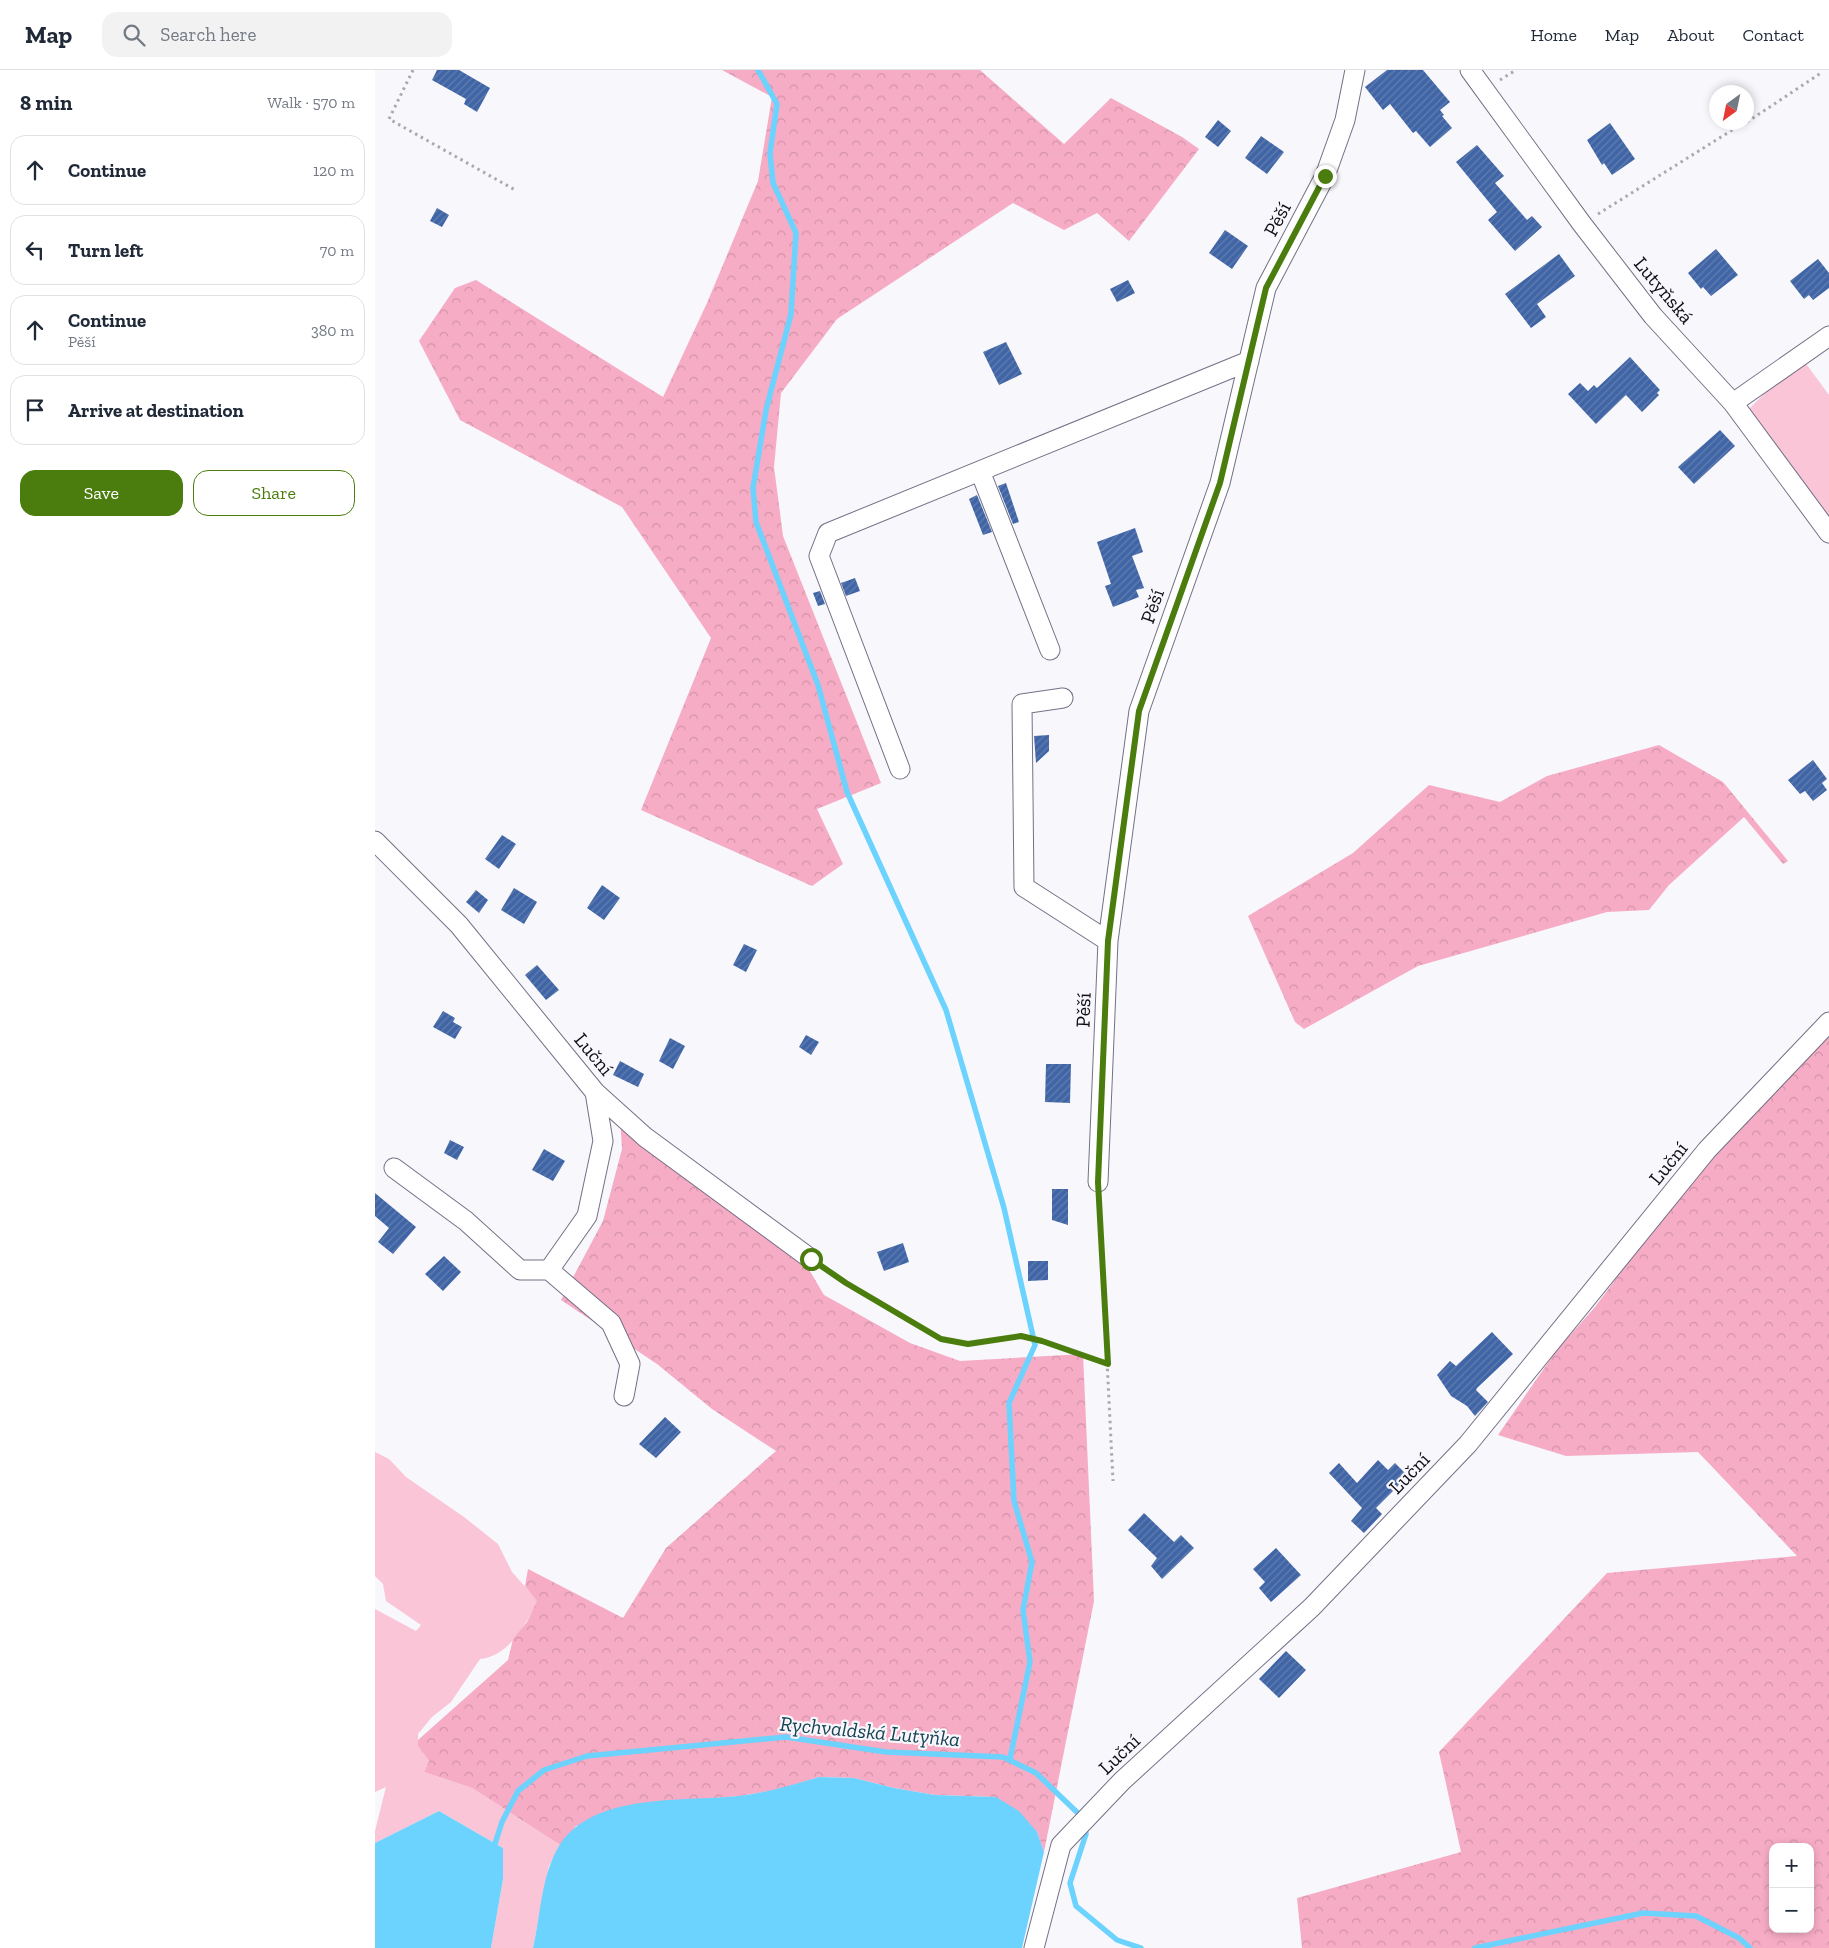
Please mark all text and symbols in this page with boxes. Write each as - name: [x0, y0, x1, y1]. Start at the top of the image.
- search box: [102, 12, 452, 57]
- text: Map: [25, 20, 72, 49]
- icon: search: [120, 21, 148, 49]
- text: Search here: [160, 23, 257, 46]
- text: Home: [1530, 24, 1577, 46]
- text: Map: [1605, 24, 1639, 46]
- text: About: [1667, 24, 1714, 46]
- text: Contact: [1742, 24, 1804, 46]
- north arrow: [1709, 85, 1754, 130]
- text: 8 min: [20, 90, 72, 115]
- text: Walk · 570 m: [267, 93, 355, 112]
- icon: ahead: [21, 156, 49, 184]
- text: Continue: [68, 159, 146, 182]
- text: 120 m: [313, 161, 354, 180]
- route end: [1314, 165, 1337, 188]
- street label: Pěší: [1258, 198, 1296, 240]
- icon: left: [21, 236, 49, 264]
- text: Turn left: [68, 239, 143, 262]
- text: 70 m: [320, 241, 354, 260]
- street label: Lutyňská: [1629, 252, 1699, 329]
- text: Continue: [68, 309, 146, 332]
- icon: ahead: [21, 316, 49, 344]
- text: 380 m: [311, 321, 354, 340]
- text: Pěší: [68, 332, 96, 351]
- icon: arrive: [21, 396, 49, 424]
- text: Arrive at destination: [68, 399, 244, 422]
- button: Save: [20, 470, 183, 516]
- button: Share: [193, 470, 355, 516]
- street label: Pěší: [1135, 585, 1169, 626]
- street label: Pěší: [1070, 992, 1096, 1028]
- street label: Luční: [569, 1028, 619, 1081]
- street label: Luční: [1643, 1136, 1693, 1189]
- route start: [800, 1248, 823, 1271]
- street label: Luční: [1384, 1447, 1435, 1499]
- water label: Rychvaldská Lutyňka: [779, 1711, 961, 1751]
- street label: Luční: [1093, 1728, 1145, 1779]
- map controls: [1769, 1843, 1814, 1933]
- button: +: [1769, 1843, 1814, 1888]
- button: −: [1769, 1888, 1814, 1933]

